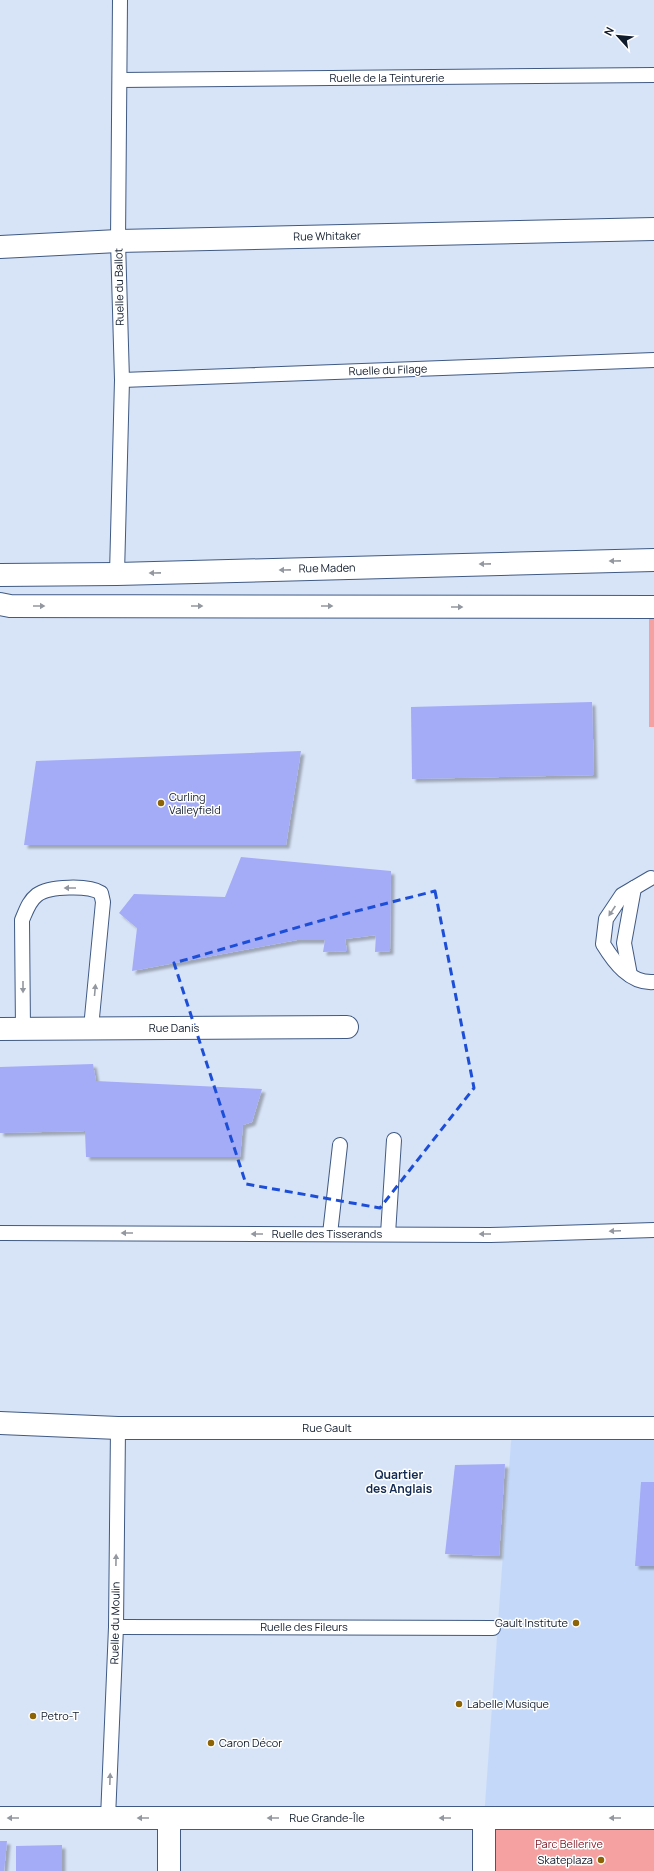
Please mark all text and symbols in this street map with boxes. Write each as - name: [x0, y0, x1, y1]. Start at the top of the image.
- north arrow: [598, 16, 638, 56]
- text: N: [600, 24, 617, 38]
- street label: Ruelle de la Teinturerie: [329, 70, 445, 85]
- street label: Rue Whitaker: [293, 227, 361, 244]
- street label: Ruelle du Ballot: [110, 248, 127, 326]
- street label: Ruelle du Filage: [348, 361, 428, 378]
- one-way arrow: [608, 558, 621, 564]
- street label: Rue Maden: [298, 560, 356, 575]
- one-way arrow: [479, 561, 491, 568]
- one-way arrow: [279, 566, 291, 573]
- one-way arrow: [148, 570, 161, 576]
- one-way arrow: [33, 603, 46, 609]
- one-way arrow: [191, 603, 204, 609]
- one-way arrow: [321, 603, 334, 609]
- one-way arrow: [451, 604, 464, 610]
- place label: Curling Valleyfield: [169, 789, 221, 817]
- marker: Curling Valleyfield: [156, 798, 166, 808]
- one-way arrow: [63, 885, 76, 891]
- one-way arrow: [608, 905, 615, 917]
- one-way arrow: [20, 981, 26, 994]
- one-way arrow: [91, 984, 98, 996]
- street label: Rue Danis: [149, 1020, 199, 1035]
- street label: Ruelle des Tisserands: [272, 1226, 382, 1241]
- one-way arrow: [608, 1228, 621, 1234]
- one-way arrow: [120, 1230, 133, 1236]
- one-way arrow: [250, 1231, 263, 1237]
- one-way arrow: [479, 1231, 491, 1238]
- street label: Rue Gault: [302, 1420, 352, 1435]
- district label: Quartier des Anglais: [366, 1466, 433, 1497]
- one-way arrow: [113, 1554, 120, 1566]
- street label: Ruelle du Moulin: [106, 1581, 123, 1665]
- place label: Gault Institute: [495, 1615, 569, 1630]
- marker: Gault Institute: [571, 1618, 581, 1628]
- street label: Ruelle des Fileurs: [260, 1619, 348, 1634]
- place label: Labelle Musique: [467, 1696, 550, 1711]
- marker: Labelle Musique: [454, 1699, 464, 1709]
- place label: Petro-T: [41, 1708, 80, 1723]
- marker: Petro-T: [28, 1711, 38, 1721]
- place label: Caron Décor: [219, 1735, 282, 1750]
- marker: Caron Décor: [206, 1738, 216, 1748]
- one-way arrow: [106, 1773, 113, 1785]
- street label: Rue Grande-Île: [289, 1810, 365, 1825]
- one-way arrow: [6, 1815, 19, 1821]
- one-way arrow: [136, 1815, 149, 1821]
- one-way arrow: [266, 1815, 279, 1821]
- one-way arrow: [438, 1815, 451, 1821]
- one-way arrow: [608, 1815, 621, 1821]
- park label: Parc Bellerive: [535, 1836, 603, 1851]
- place label: Skateplaza: [537, 1852, 593, 1867]
- marker: Skateplaza: [596, 1855, 606, 1865]

